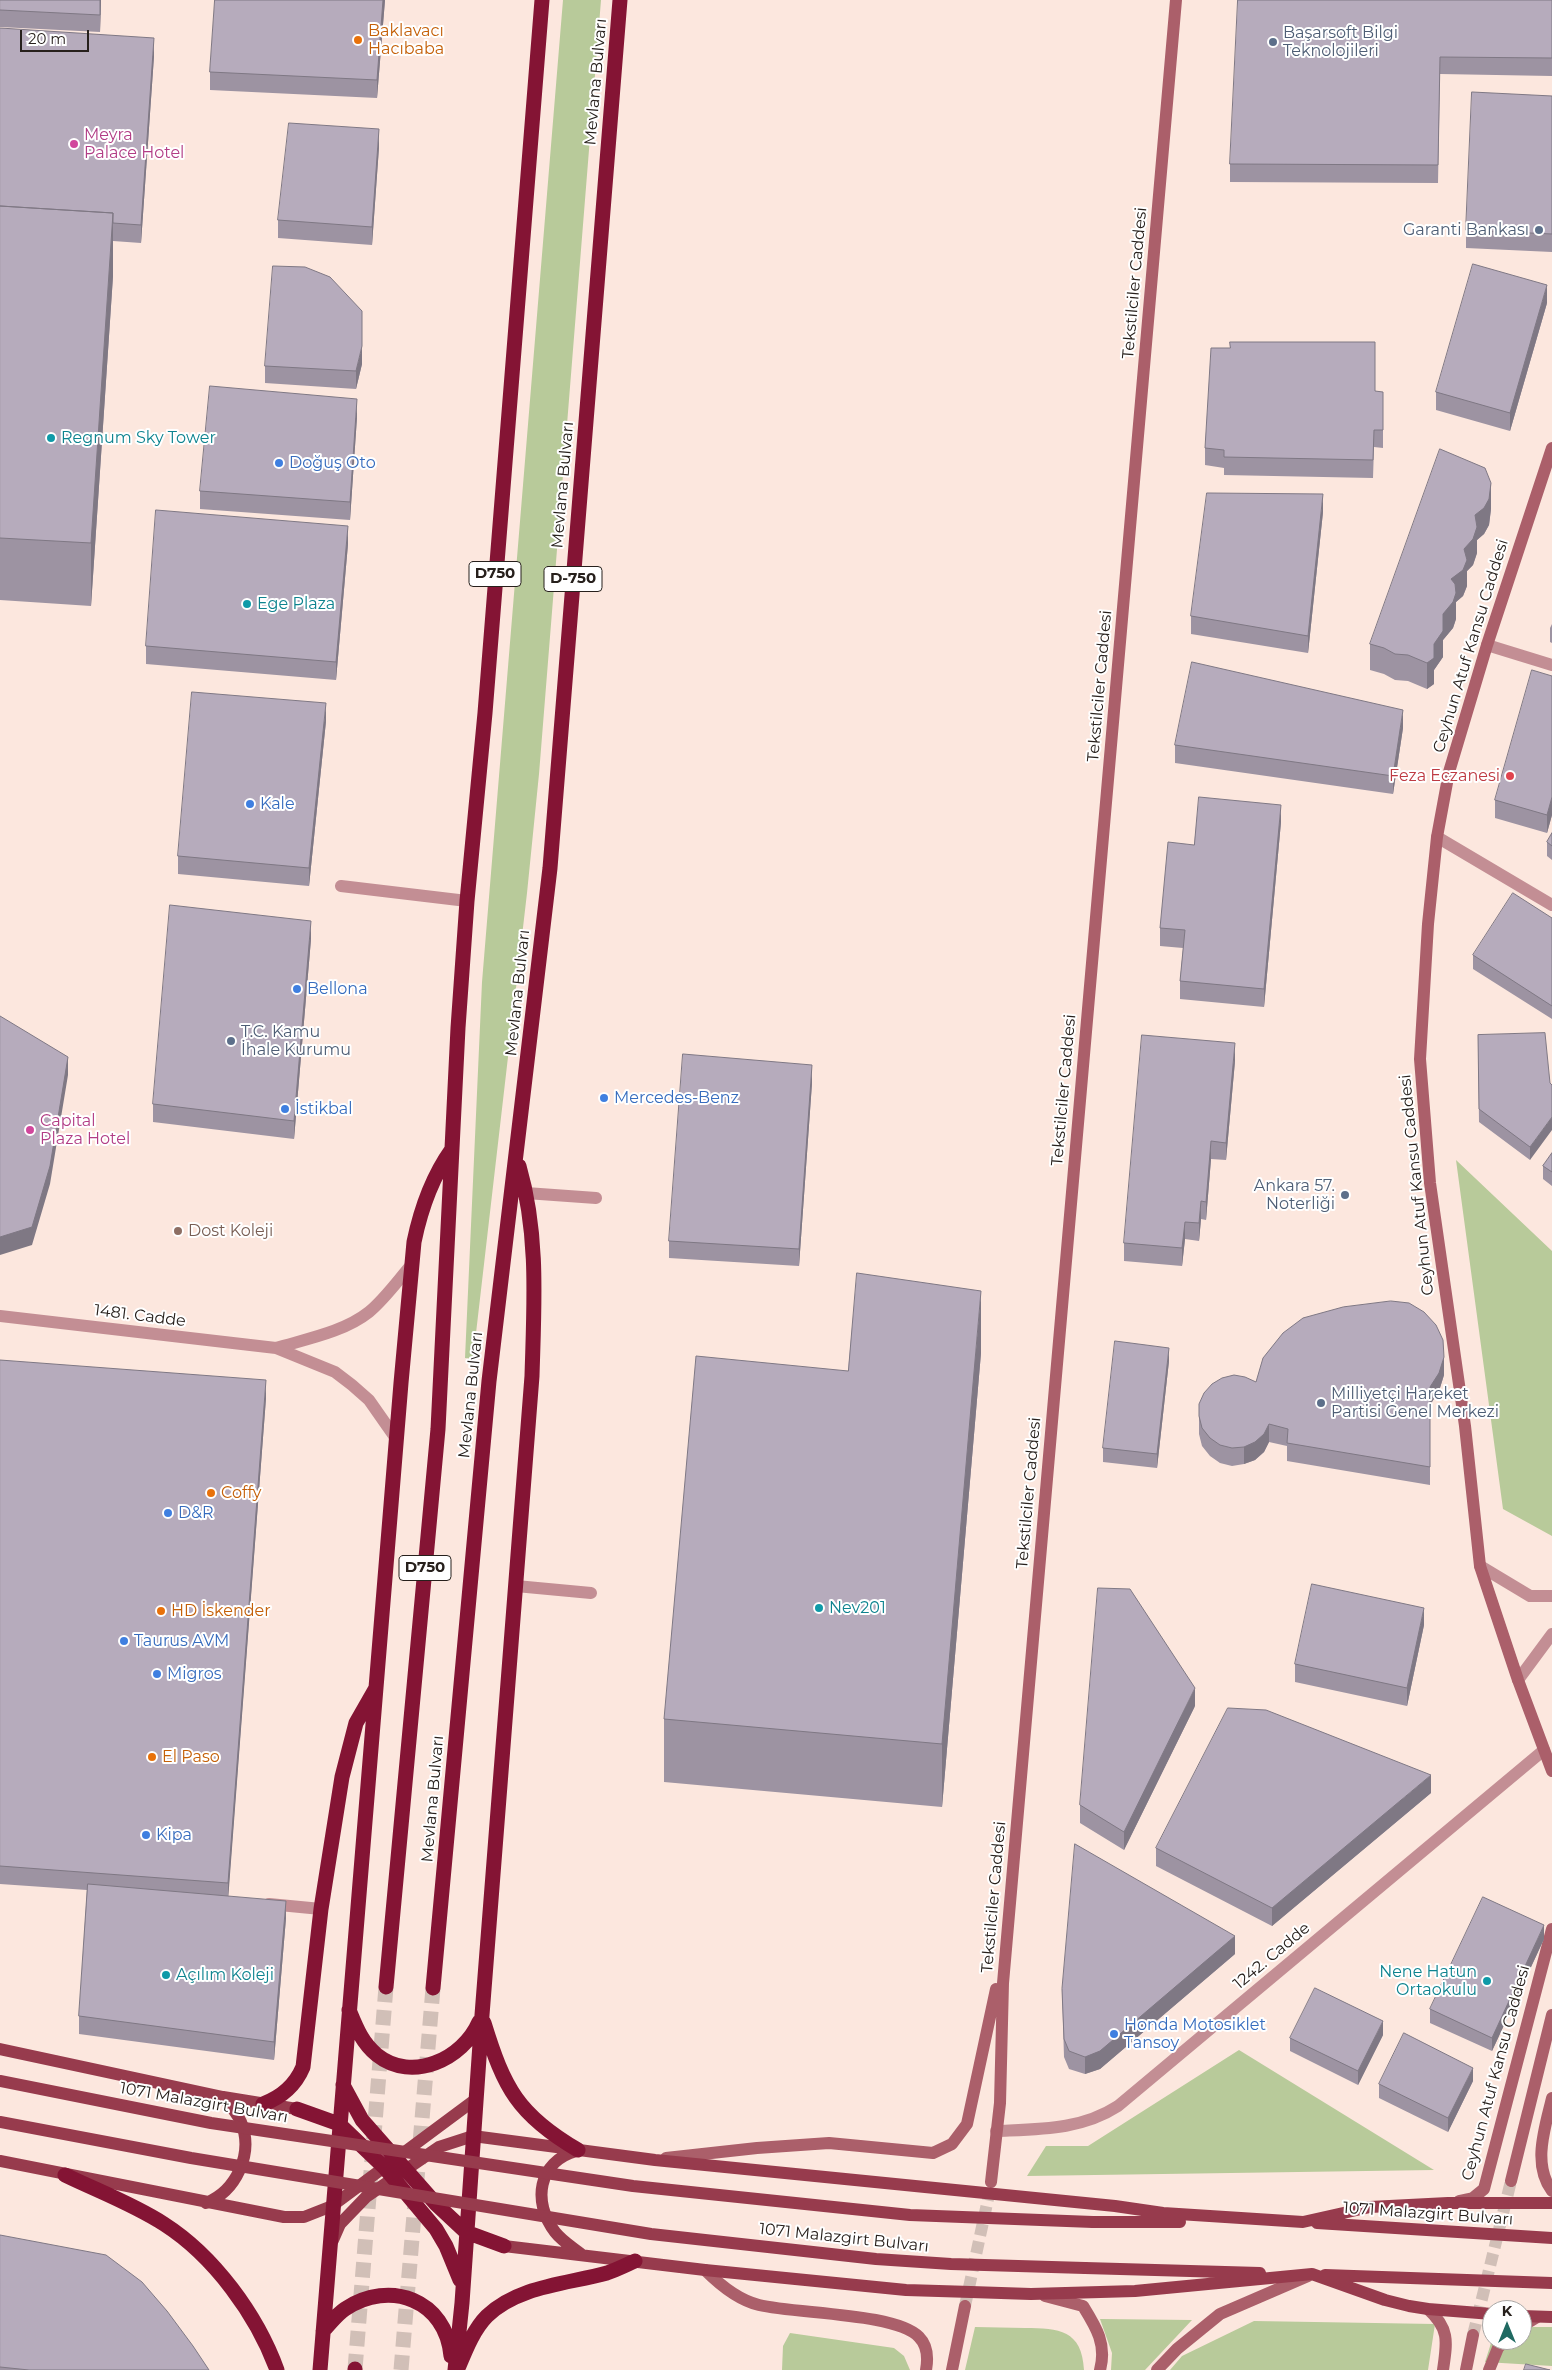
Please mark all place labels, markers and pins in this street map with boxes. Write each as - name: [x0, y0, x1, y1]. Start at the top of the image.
- place label: Baklavacı Hacıbaba: [368, 21, 444, 59]
- place label: Başarsoft Bilgi Teknolojileri: [1283, 23, 1398, 61]
- marker: Baklavacı Hacıbaba: [352, 34, 364, 46]
- marker: Başarsoft Bilgi Teknolojileri: [1267, 36, 1279, 48]
- place label: Meyra Palace Hotel: [84, 125, 184, 163]
- marker: Meyra Palace Hotel: [68, 138, 80, 150]
- place label: Garanti Bankası: [1403, 220, 1529, 240]
- marker: Garanti Bankası: [1533, 224, 1545, 236]
- place label: Regnum Sky Tower: [61, 428, 216, 448]
- marker: Regnum Sky Tower: [45, 432, 57, 444]
- place label: Doğuş Oto: [289, 453, 376, 473]
- marker: Doğuş Oto: [273, 457, 285, 469]
- place label: Ege Plaza: [257, 594, 335, 614]
- marker: Ege Plaza: [241, 598, 253, 610]
- place label: Feza Eczanesi: [1389, 766, 1500, 786]
- marker: Feza Eczanesi: [1504, 770, 1516, 782]
- place label: Kale: [260, 794, 295, 814]
- marker: Kale: [244, 798, 256, 810]
- place label: Bellona: [307, 979, 368, 999]
- marker: Bellona: [291, 983, 303, 995]
- place label: T.C. Kamu İhale Kurumu: [241, 1022, 351, 1060]
- marker: T.C. Kamu İhale Kurumu: [225, 1035, 237, 1047]
- place label: Mercedes-Benz: [614, 1088, 739, 1108]
- marker: Mercedes-Benz: [598, 1092, 610, 1104]
- place label: İstikbal: [295, 1099, 353, 1119]
- marker: İstikbal: [279, 1103, 291, 1115]
- place label: Capital Plaza Hotel: [40, 1111, 130, 1149]
- marker: Capital Plaza Hotel: [24, 1124, 36, 1136]
- place label: Ankara 57. Noterliği: [1254, 1176, 1335, 1214]
- marker: Ankara 57. Noterliği: [1339, 1189, 1351, 1201]
- place label: Dost Koleji: [188, 1221, 273, 1241]
- marker: Dost Koleji: [172, 1225, 184, 1237]
- place label: Milliyetçi Hareket Partisi Genel Merkezi: [1331, 1384, 1499, 1422]
- marker: Milliyetçi Hareket Partisi Genel Merkezi: [1315, 1397, 1327, 1409]
- place label: Coffy: [221, 1483, 261, 1503]
- marker: Coffy: [205, 1487, 217, 1499]
- place label: D&R: [178, 1503, 213, 1523]
- marker: D&R: [162, 1507, 174, 1519]
- place label: Nev201: [829, 1598, 886, 1618]
- place label: HD İskender: [171, 1601, 271, 1621]
- marker: Nev201: [813, 1602, 825, 1614]
- marker: HD İskender: [155, 1605, 167, 1617]
- place label: Taurus AVM: [134, 1631, 229, 1651]
- marker: Taurus AVM: [118, 1635, 130, 1647]
- place label: Migros: [167, 1664, 222, 1684]
- marker: Migros: [151, 1668, 163, 1680]
- place label: El Paso: [162, 1747, 220, 1767]
- marker: El Paso: [146, 1751, 158, 1763]
- place label: Kipa: [156, 1825, 192, 1845]
- marker: Kipa: [140, 1829, 152, 1841]
- place label: Nene Hatun Ortaokulu: [1379, 1962, 1477, 2000]
- place label: Açılım Koleji: [176, 1965, 274, 1985]
- marker: Açılım Koleji: [160, 1969, 172, 1981]
- marker: Nene Hatun Ortaokulu: [1481, 1975, 1493, 1987]
- place label: Honda Motosiklet Tansoy: [1124, 2015, 1266, 2053]
- marker: Honda Motosiklet Tansoy: [1108, 2028, 1120, 2040]

